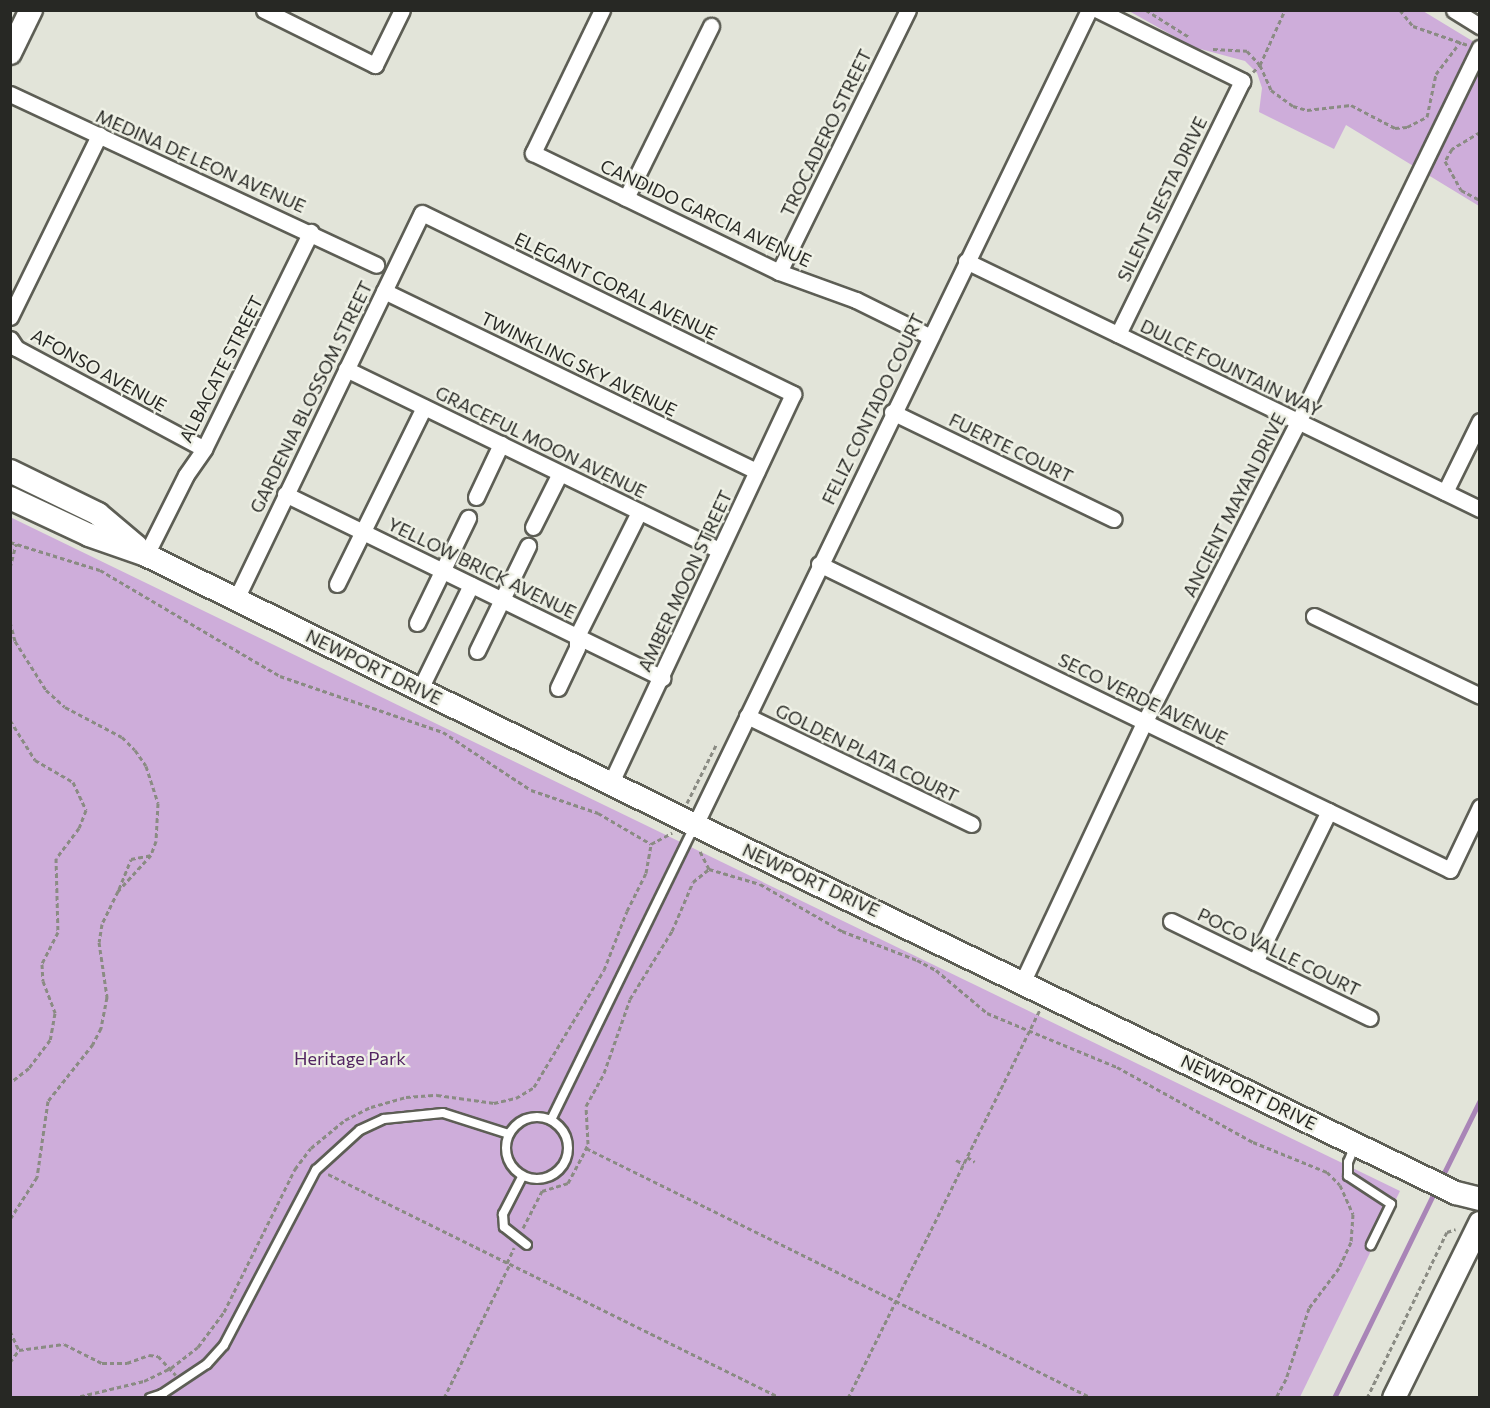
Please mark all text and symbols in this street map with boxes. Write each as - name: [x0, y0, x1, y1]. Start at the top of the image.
- street label: TROCADERO STREET: [776, 46, 876, 220]
- street label: MEDINA DE LEON AVENUE: [93, 105, 309, 217]
- street label: SILENT SIESTA DRIVE: [1113, 113, 1211, 285]
- street label: CANDIDO GARCIA AVENUE: [597, 155, 815, 271]
- street label: ELEGANT CORAL AVENUE: [511, 227, 721, 345]
- street label: GARDENIA BLOSSOM STREET: [245, 278, 377, 516]
- street label: ALBACATE STREET: [175, 292, 267, 446]
- street label: TWINKLING SKY AVENUE: [477, 307, 681, 421]
- street label: FELIZ CONTADO COURT: [817, 310, 929, 508]
- street label: DULCE FOUNTAIN WAY: [1137, 315, 1325, 421]
- street label: AFONSO AVENUE: [28, 324, 170, 416]
- street label: GRACEFUL MOON AVENUE: [432, 381, 650, 503]
- street label: FUERTE COURT: [946, 409, 1076, 487]
- street label: ANCIENT MAYAN DRIVE: [1178, 409, 1290, 601]
- street label: AMBER MOON STREET: [633, 487, 737, 675]
- street label: YELLOW BRICK AVENUE: [384, 513, 580, 623]
- street label: NEWPORT DRIVE: [302, 625, 446, 709]
- street label: SECO VERDE AVENUE: [1055, 649, 1231, 749]
- street label: GOLDEN PLATA COURT: [772, 699, 962, 807]
- street label: NEWPORT DRIVE: [739, 839, 883, 921]
- street label: POCO VALLE COURT: [1194, 903, 1364, 1001]
- park label: Heritage Park: [294, 1047, 406, 1069]
- street label: NEWPORT DRIVE: [1177, 1050, 1321, 1134]

